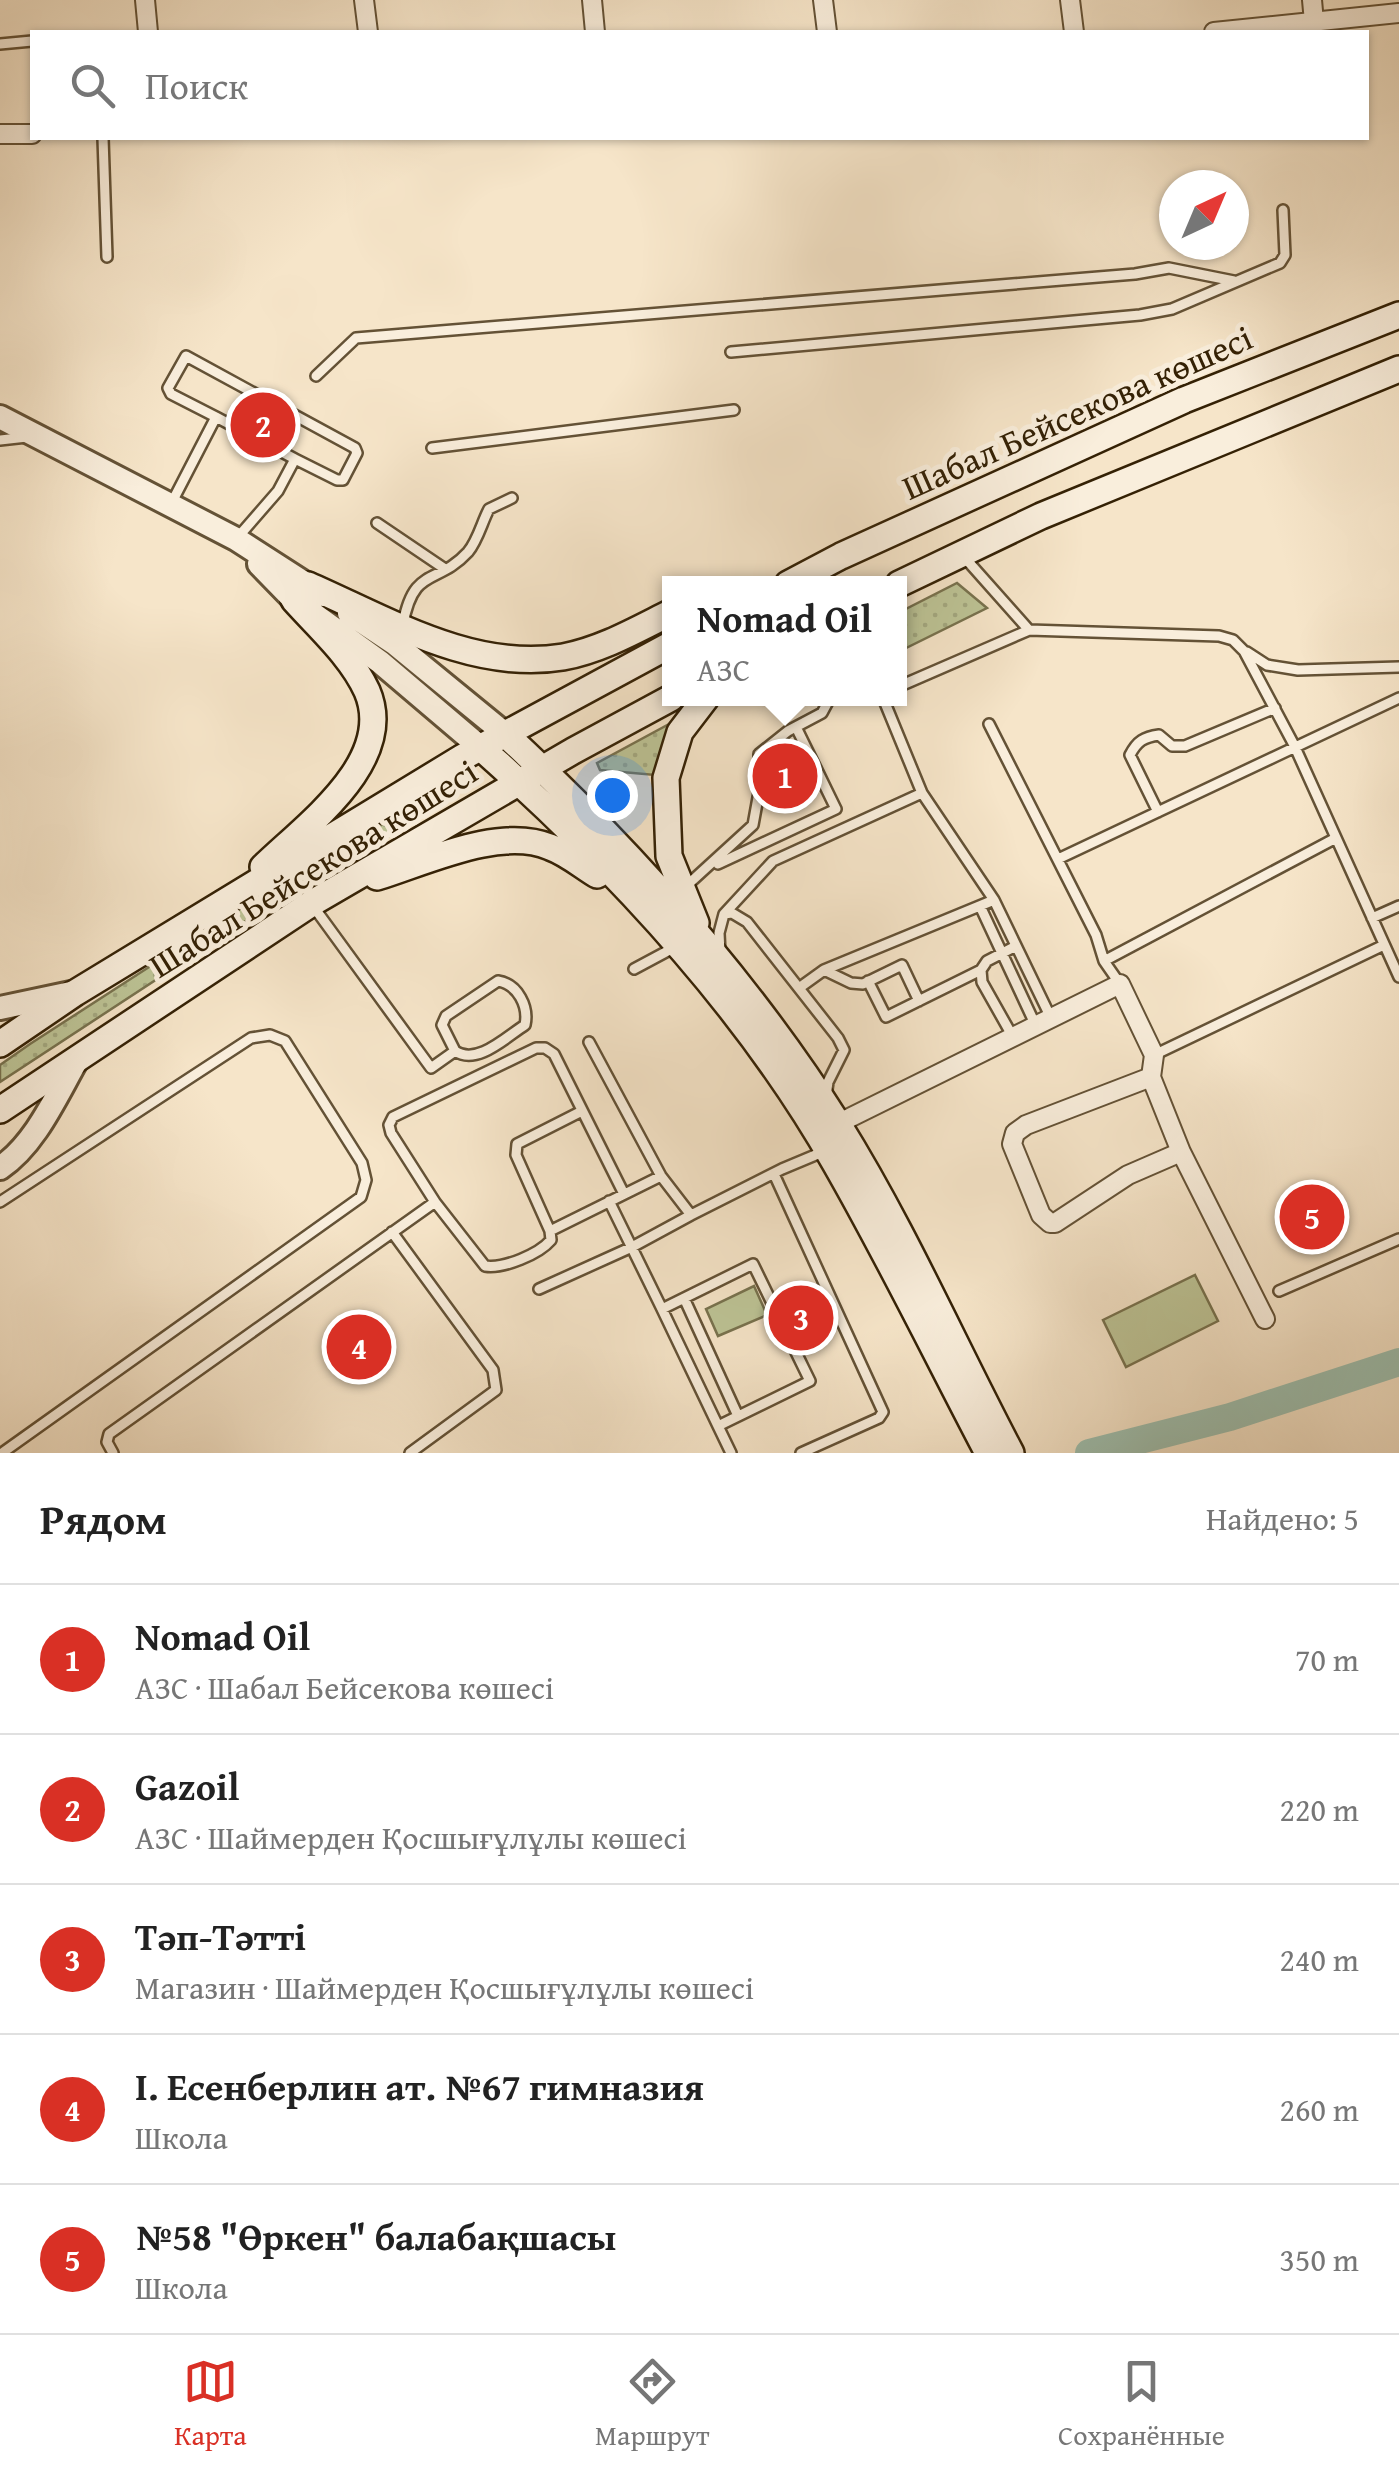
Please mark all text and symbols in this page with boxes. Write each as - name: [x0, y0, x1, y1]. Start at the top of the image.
- search box: [30, 30, 1369, 140]
- text: Поиск: [145, 57, 248, 113]
- icon: search: [65, 58, 120, 113]
- north arrow: [1159, 170, 1249, 260]
- street label: Шабал Бейсекова көшесі: [894, 312, 1260, 512]
- pin: 2: [230, 388, 296, 462]
- popup: [662, 576, 907, 706]
- text: Nomad Oil: [697, 590, 872, 646]
- text: АЗС: [697, 646, 750, 693]
- pin: 1: [752, 738, 818, 814]
- street label: Шабал Бейсекова көшесі: [139, 746, 487, 990]
- your location: [587, 770, 638, 821]
- pin: 5: [1280, 1180, 1344, 1254]
- pin: 3: [768, 1280, 834, 1356]
- pin: 4: [326, 1310, 392, 1384]
- text: Рядом: [40, 1488, 167, 1549]
- text: Найдено: 5: [1206, 1495, 1359, 1542]
- text: Nomad Oil: [135, 1608, 310, 1664]
- text: 1: [64, 1636, 81, 1683]
- text: 70 m: [1295, 1636, 1359, 1683]
- text: АЗС · Шабал Бейсекова көшесі: [135, 1664, 554, 1711]
- text: Gazoil: [135, 1758, 239, 1814]
- text: 2: [64, 1786, 81, 1833]
- text: 220 m: [1280, 1786, 1359, 1833]
- text: АЗС · Шаймерден Қосшығұлұлы көшесі: [135, 1814, 687, 1861]
- text: Тәп-Тәтті: [135, 1908, 306, 1964]
- text: 3: [64, 1936, 81, 1983]
- text: 240 m: [1280, 1936, 1359, 1983]
- text: Магазин · Шаймерден Қосшығұлұлы көшесі: [135, 1964, 754, 2011]
- text: І. Есенберлин ат. №67 гимназия: [135, 2058, 704, 2114]
- text: 4: [64, 2086, 81, 2133]
- text: 260 m: [1280, 2086, 1359, 2133]
- text: Школа: [135, 2114, 228, 2161]
- text: №58 "Өркен" балабақшасы: [135, 2208, 616, 2264]
- text: 5: [64, 2236, 81, 2283]
- text: 350 m: [1280, 2236, 1359, 2283]
- text: Школа: [135, 2264, 228, 2311]
- tab: Карта: [174, 2354, 247, 2455]
- tab: Маршрут: [595, 2354, 710, 2455]
- tab: Сохранённые: [1058, 2354, 1225, 2455]

